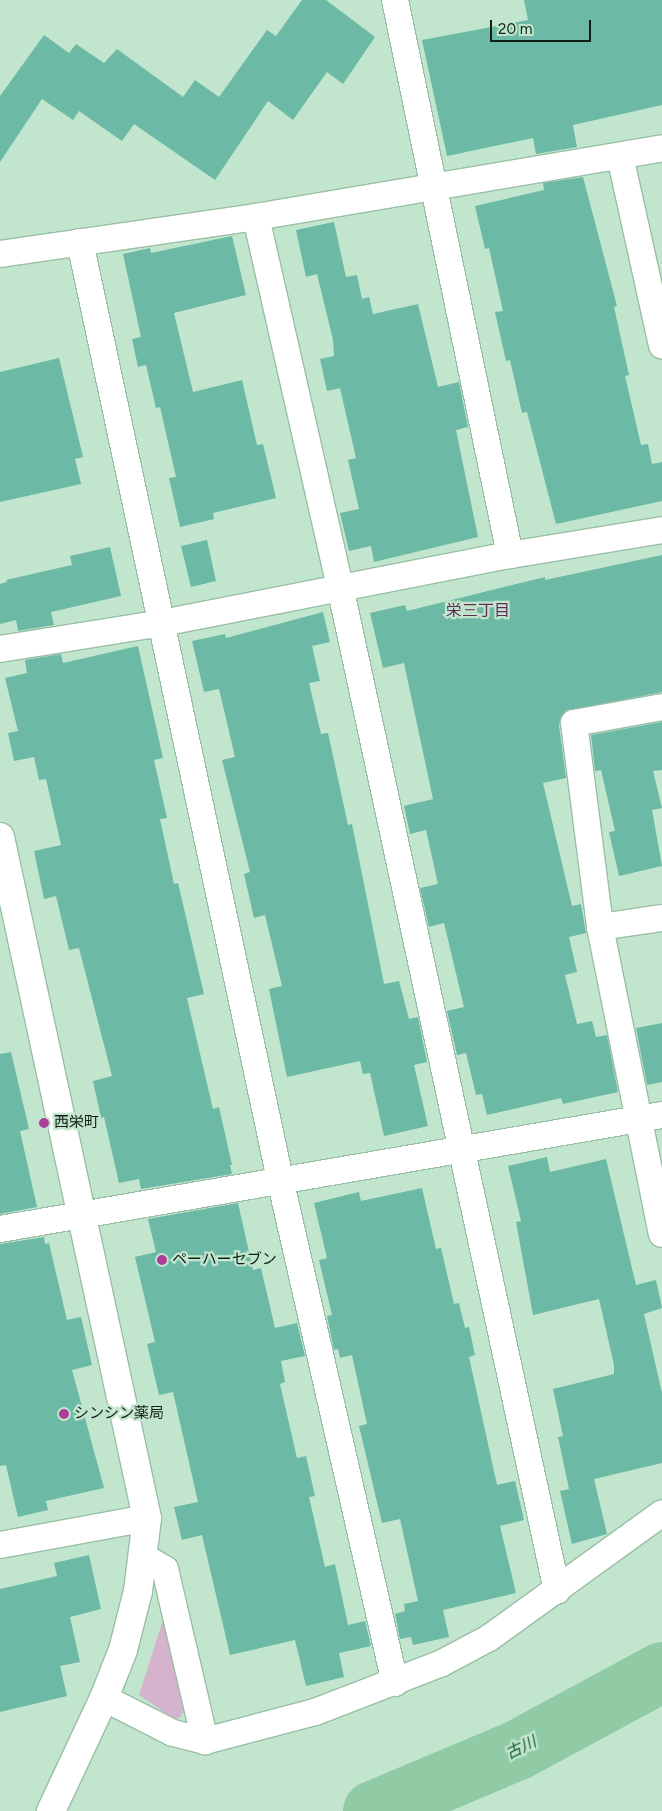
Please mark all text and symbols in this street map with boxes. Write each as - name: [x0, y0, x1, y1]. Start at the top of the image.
- scale bar: [492, 10, 593, 42]
- text: 20 m: [498, 20, 532, 38]
- district label: 栄三丁目: [446, 601, 510, 621]
- place label: 西栄町: [54, 1114, 99, 1132]
- marker: 西栄町: [38, 1117, 50, 1129]
- place label: ペーハーセブン: [172, 1251, 277, 1269]
- marker: ペーハーセブン: [156, 1254, 168, 1266]
- place label: シンシン薬局: [74, 1405, 164, 1423]
- marker: シンシン薬局: [58, 1408, 70, 1420]
- water label: 古川: [502, 1732, 540, 1764]

